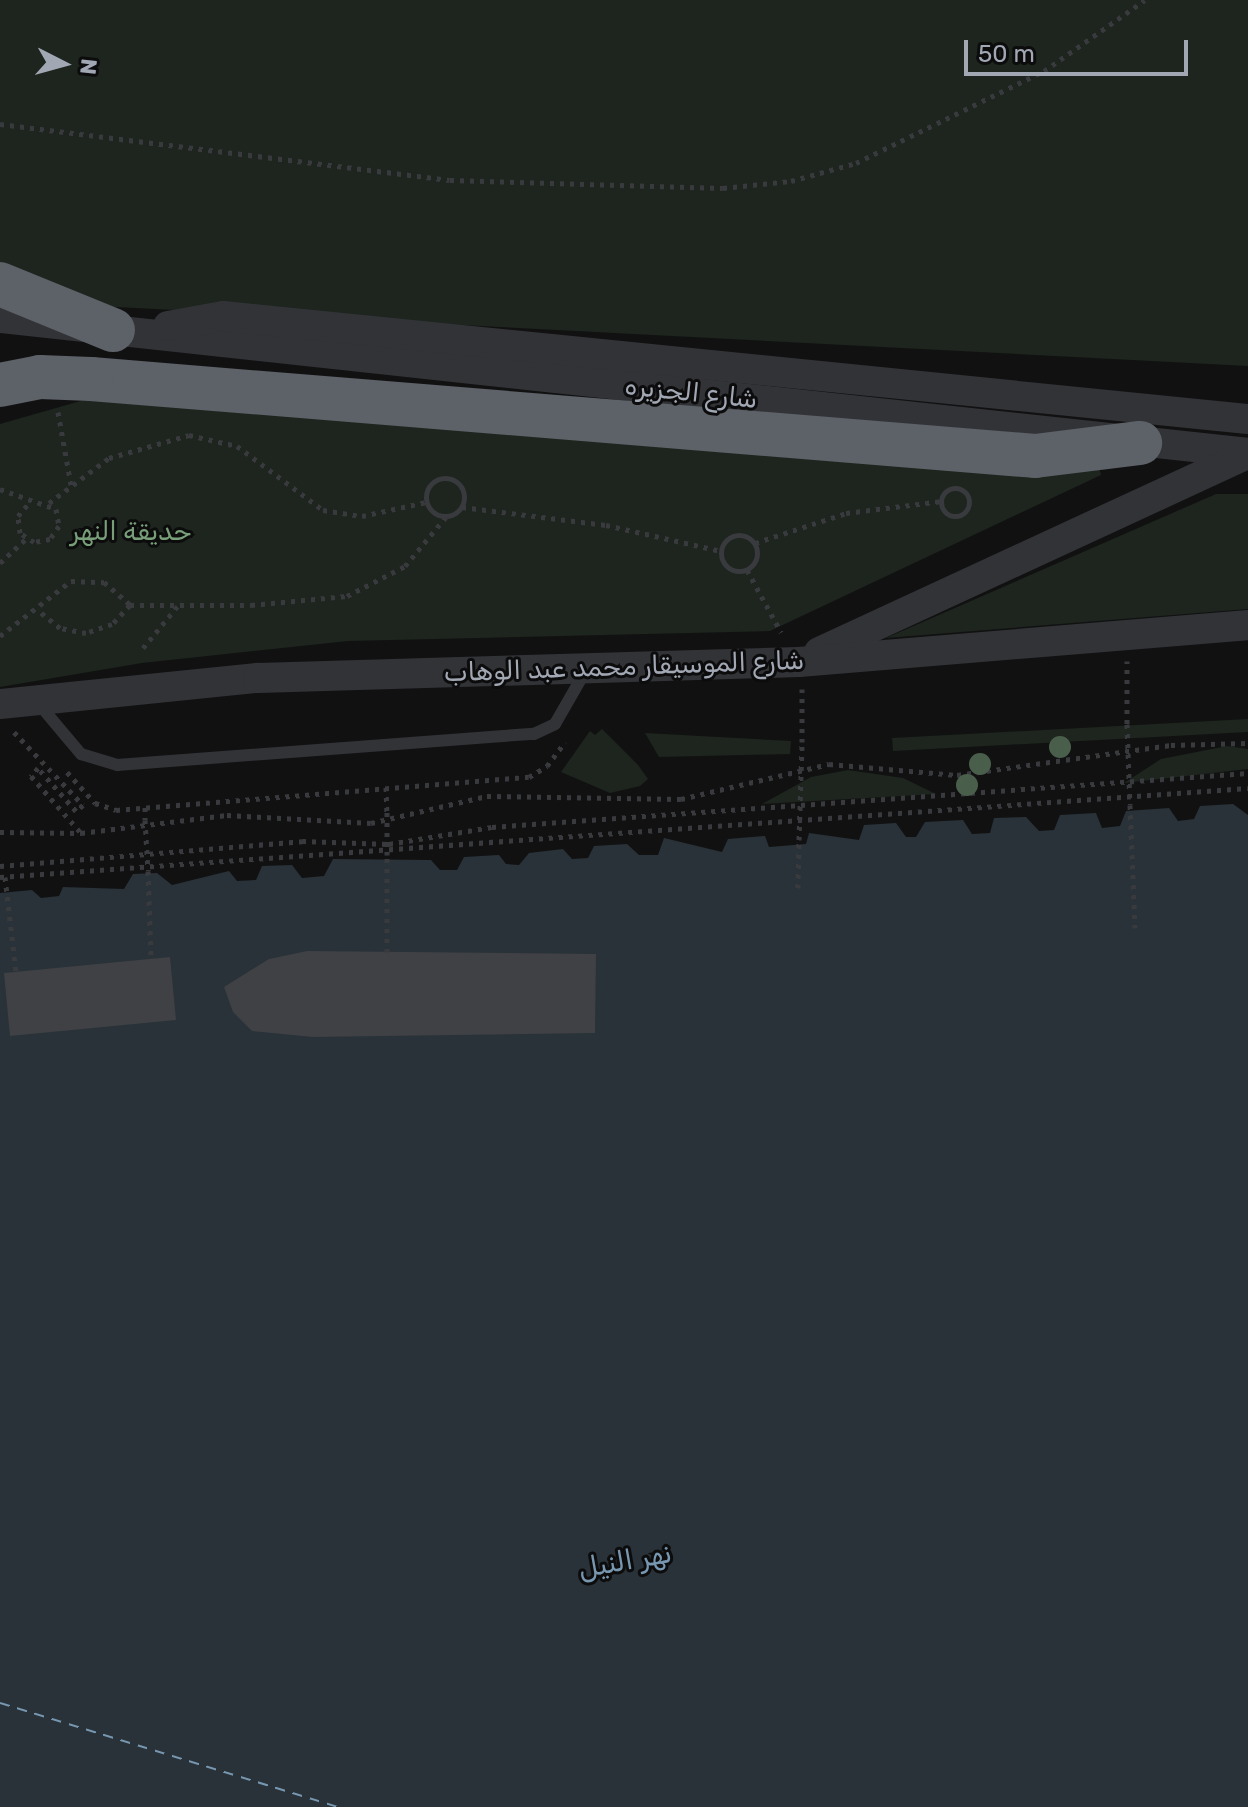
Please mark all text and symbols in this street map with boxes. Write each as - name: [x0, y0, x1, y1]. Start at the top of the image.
- north arrow: [24, 24, 104, 104]
- scale bar: [968, 24, 1192, 74]
- text: 50 m: [978, 40, 1035, 68]
- text: N: [74, 57, 103, 76]
- street label: شارع الجزيره: [623, 371, 759, 415]
- park label: حديقة النهر: [70, 516, 192, 548]
- street label: شارع الموسيقار محمد عبد الوهاب: [443, 645, 805, 689]
- water label: نهر النيل: [576, 1536, 674, 1586]

